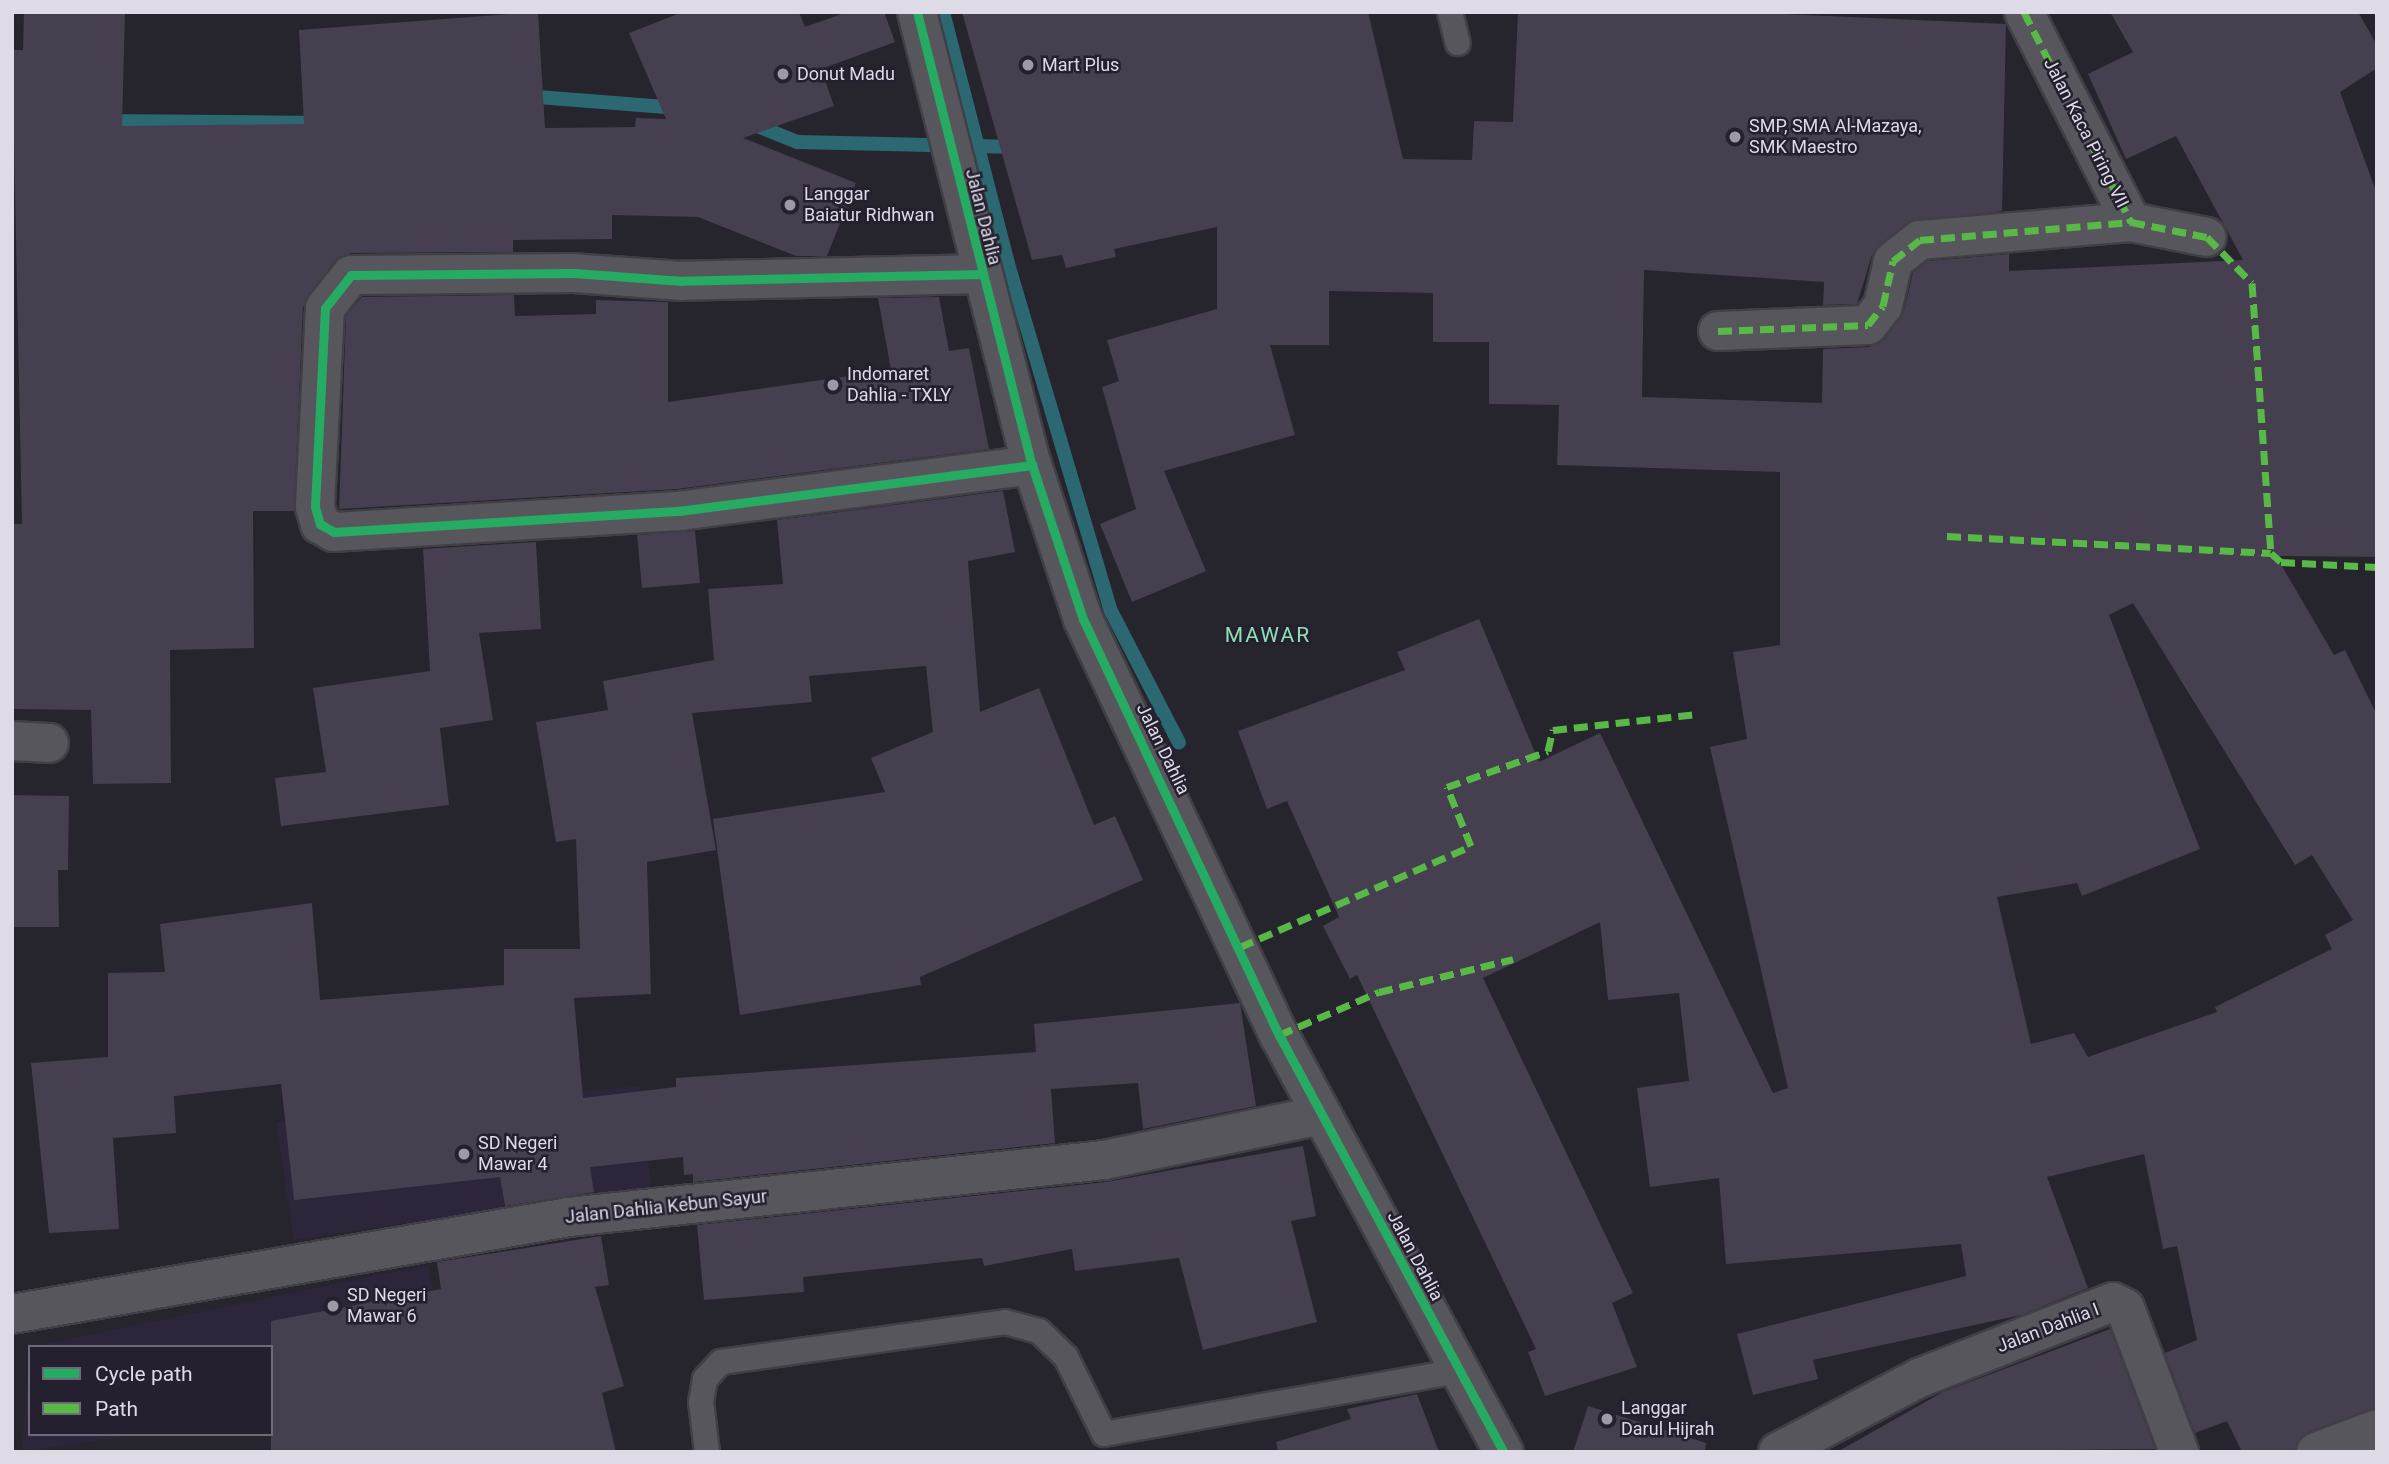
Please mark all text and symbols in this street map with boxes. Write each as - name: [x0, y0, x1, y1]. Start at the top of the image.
- place label: Mart Plus: [1042, 54, 1119, 76]
- street label: Jalan Kaca Piring VII: [2039, 55, 2133, 211]
- marker: Mart Plus: [1020, 57, 1036, 73]
- place label: Donut Madu: [797, 63, 895, 85]
- marker: Donut Madu: [775, 66, 791, 82]
- place label: SMP, SMA Al-Mazaya, SMK Maestro: [1749, 116, 1922, 158]
- marker: SMP, SMA Al-Mazaya, SMK Maestro: [1727, 129, 1743, 145]
- street label: Jalan Dahlia: [961, 167, 1005, 267]
- place label: Langgar Baiatur Ridhwan: [804, 184, 934, 227]
- marker: Langgar Baiatur Ridhwan: [782, 197, 798, 213]
- place label: Indomaret Dahlia - TXLY: [847, 364, 951, 406]
- marker: Indomaret Dahlia - TXLY: [825, 377, 841, 393]
- district label: MAWAR: [1225, 622, 1311, 648]
- street label: Jalan Dahlia: [1132, 700, 1194, 798]
- place label: SD Negeri Mawar 4: [478, 1133, 557, 1176]
- marker: SD Negeri Mawar 4: [456, 1146, 472, 1162]
- street label: Jalan Dahlia Kebun Sayur: [564, 1186, 768, 1228]
- street label: Jalan Dahlia: [1382, 1208, 1448, 1304]
- place label: SD Negeri Mawar 6: [347, 1285, 426, 1328]
- marker: SD Negeri Mawar 6: [325, 1298, 341, 1314]
- street label: Jalan Dahlia I: [1994, 1299, 2102, 1357]
- legend: [28, 1345, 273, 1436]
- text: Cycle path: [95, 1362, 193, 1386]
- text: Path: [95, 1397, 138, 1421]
- place label: Langgar Darul Hijrah: [1621, 1398, 1714, 1440]
- marker: Langgar Darul Hijrah: [1599, 1411, 1615, 1427]

